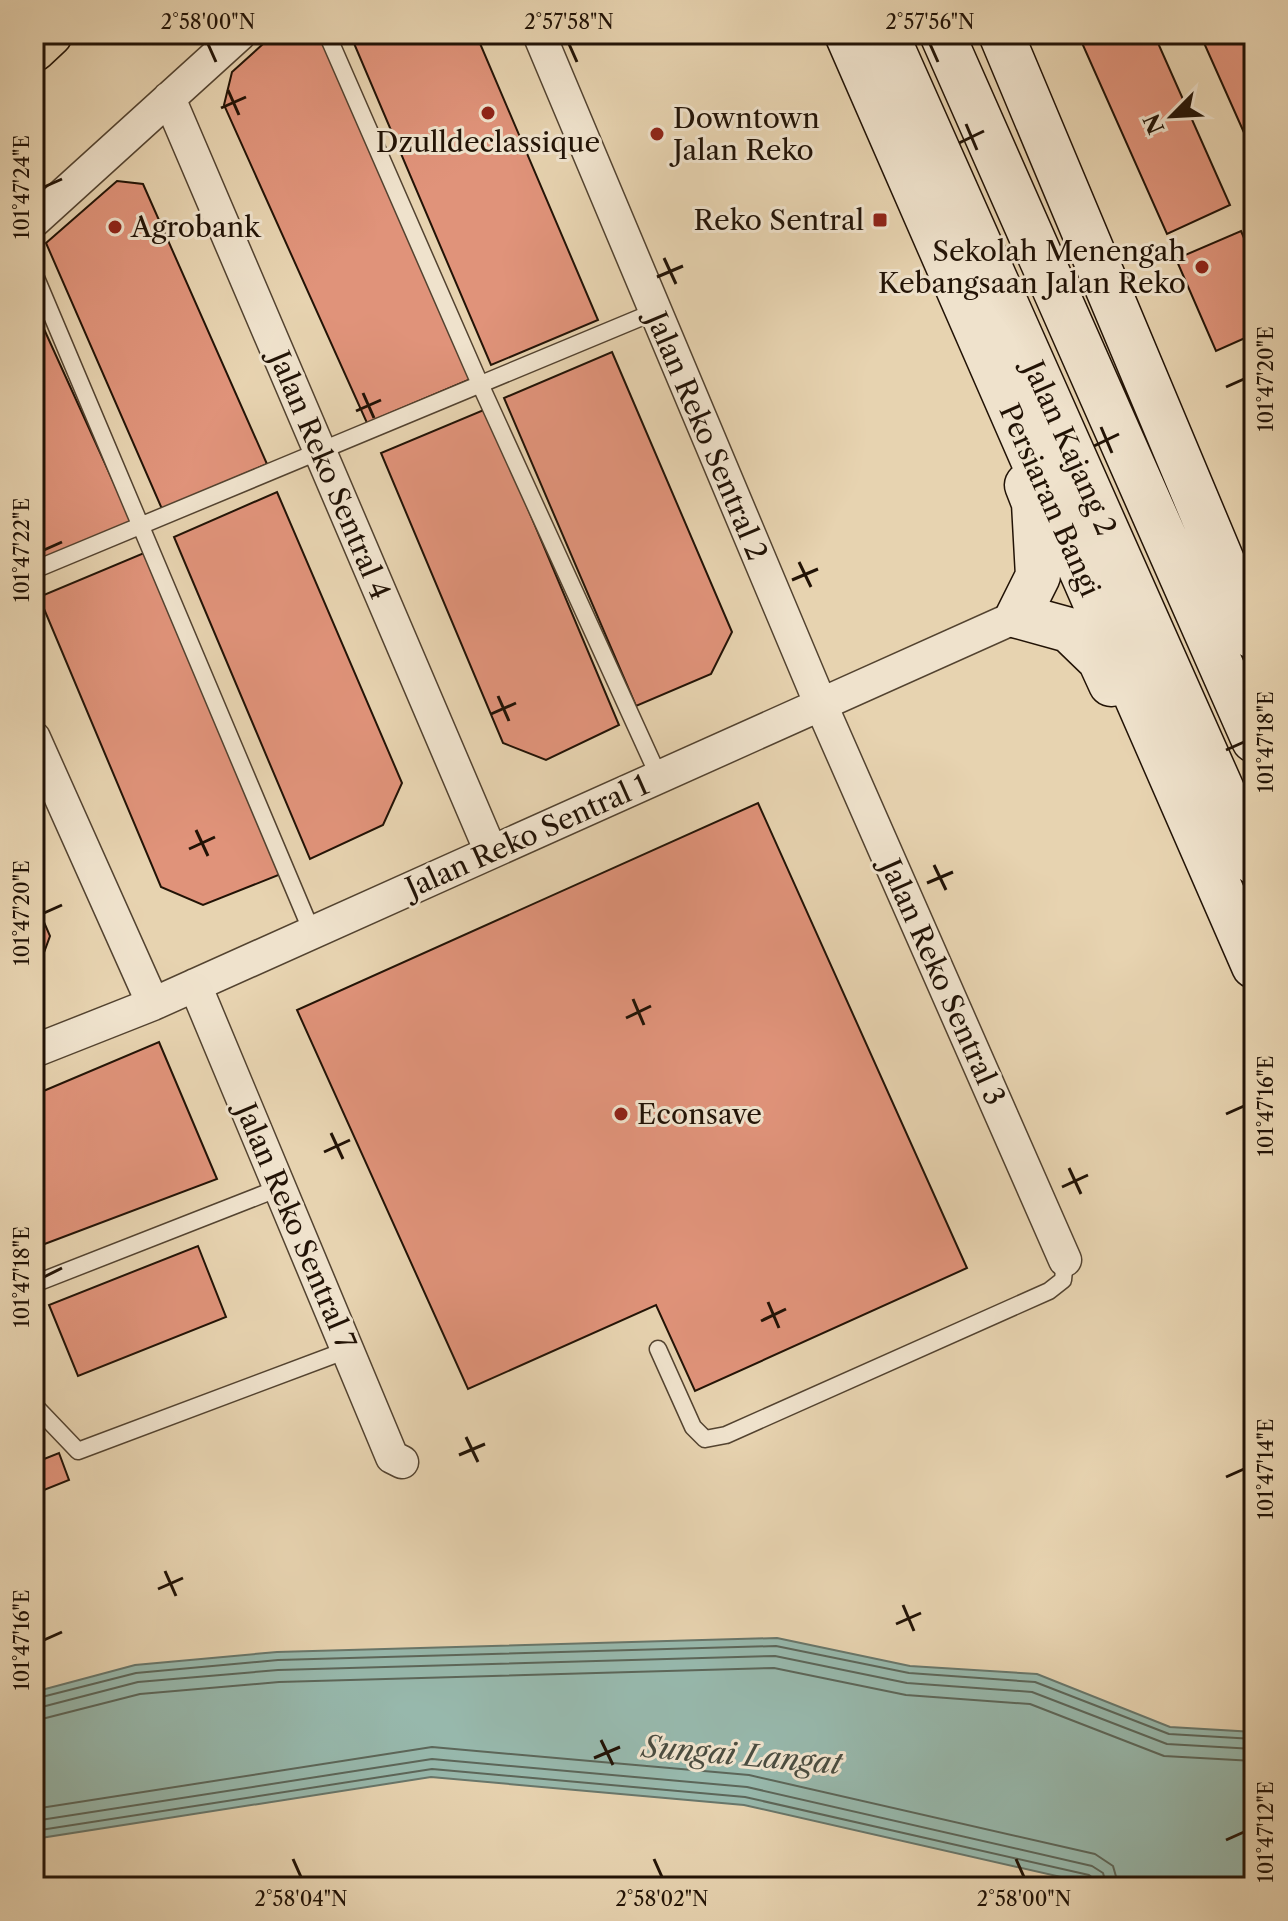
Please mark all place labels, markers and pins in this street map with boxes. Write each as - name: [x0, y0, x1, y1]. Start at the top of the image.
- place label: Downtown Jalan Reko: [669, 101, 820, 167]
- marker: Dzulldeclassique: [479, 104, 497, 122]
- place label: Dzulldeclassique: [376, 125, 600, 159]
- marker: Downtown Jalan Reko: [648, 125, 666, 143]
- place label: Reko Sentral: [694, 203, 864, 237]
- place label: Agrobank: [130, 210, 262, 244]
- marker: Reko Sentral: [871, 211, 889, 229]
- marker: Agrobank: [106, 218, 124, 236]
- place label: Sekolah Menengah Kebangsaan Jalan Reko: [878, 234, 1186, 300]
- marker: Sekolah Menengah Kebangsaan Jalan Reko: [1193, 258, 1211, 276]
- place label: Econsave: [637, 1097, 762, 1131]
- marker: Econsave: [612, 1105, 630, 1123]

